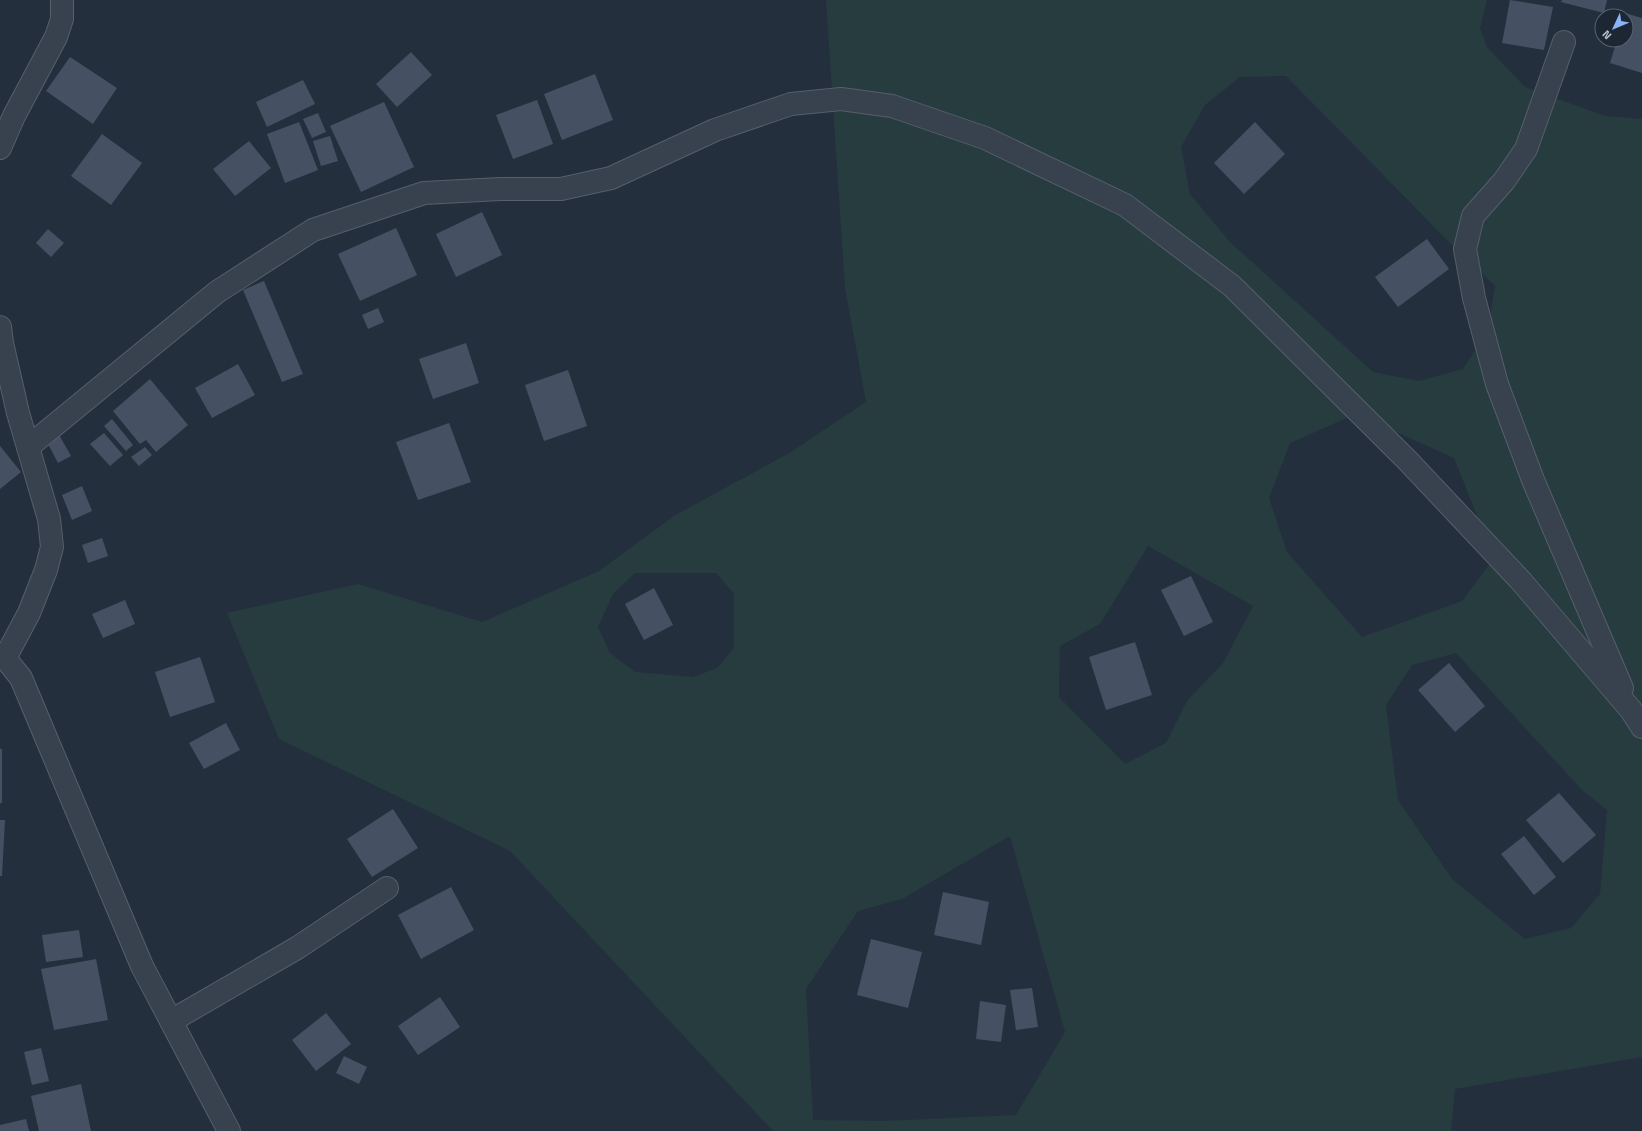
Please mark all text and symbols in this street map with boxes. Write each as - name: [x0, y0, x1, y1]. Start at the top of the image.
- north arrow: [1594, 8, 1634, 48]
- text: N: [1598, 27, 1615, 43]

